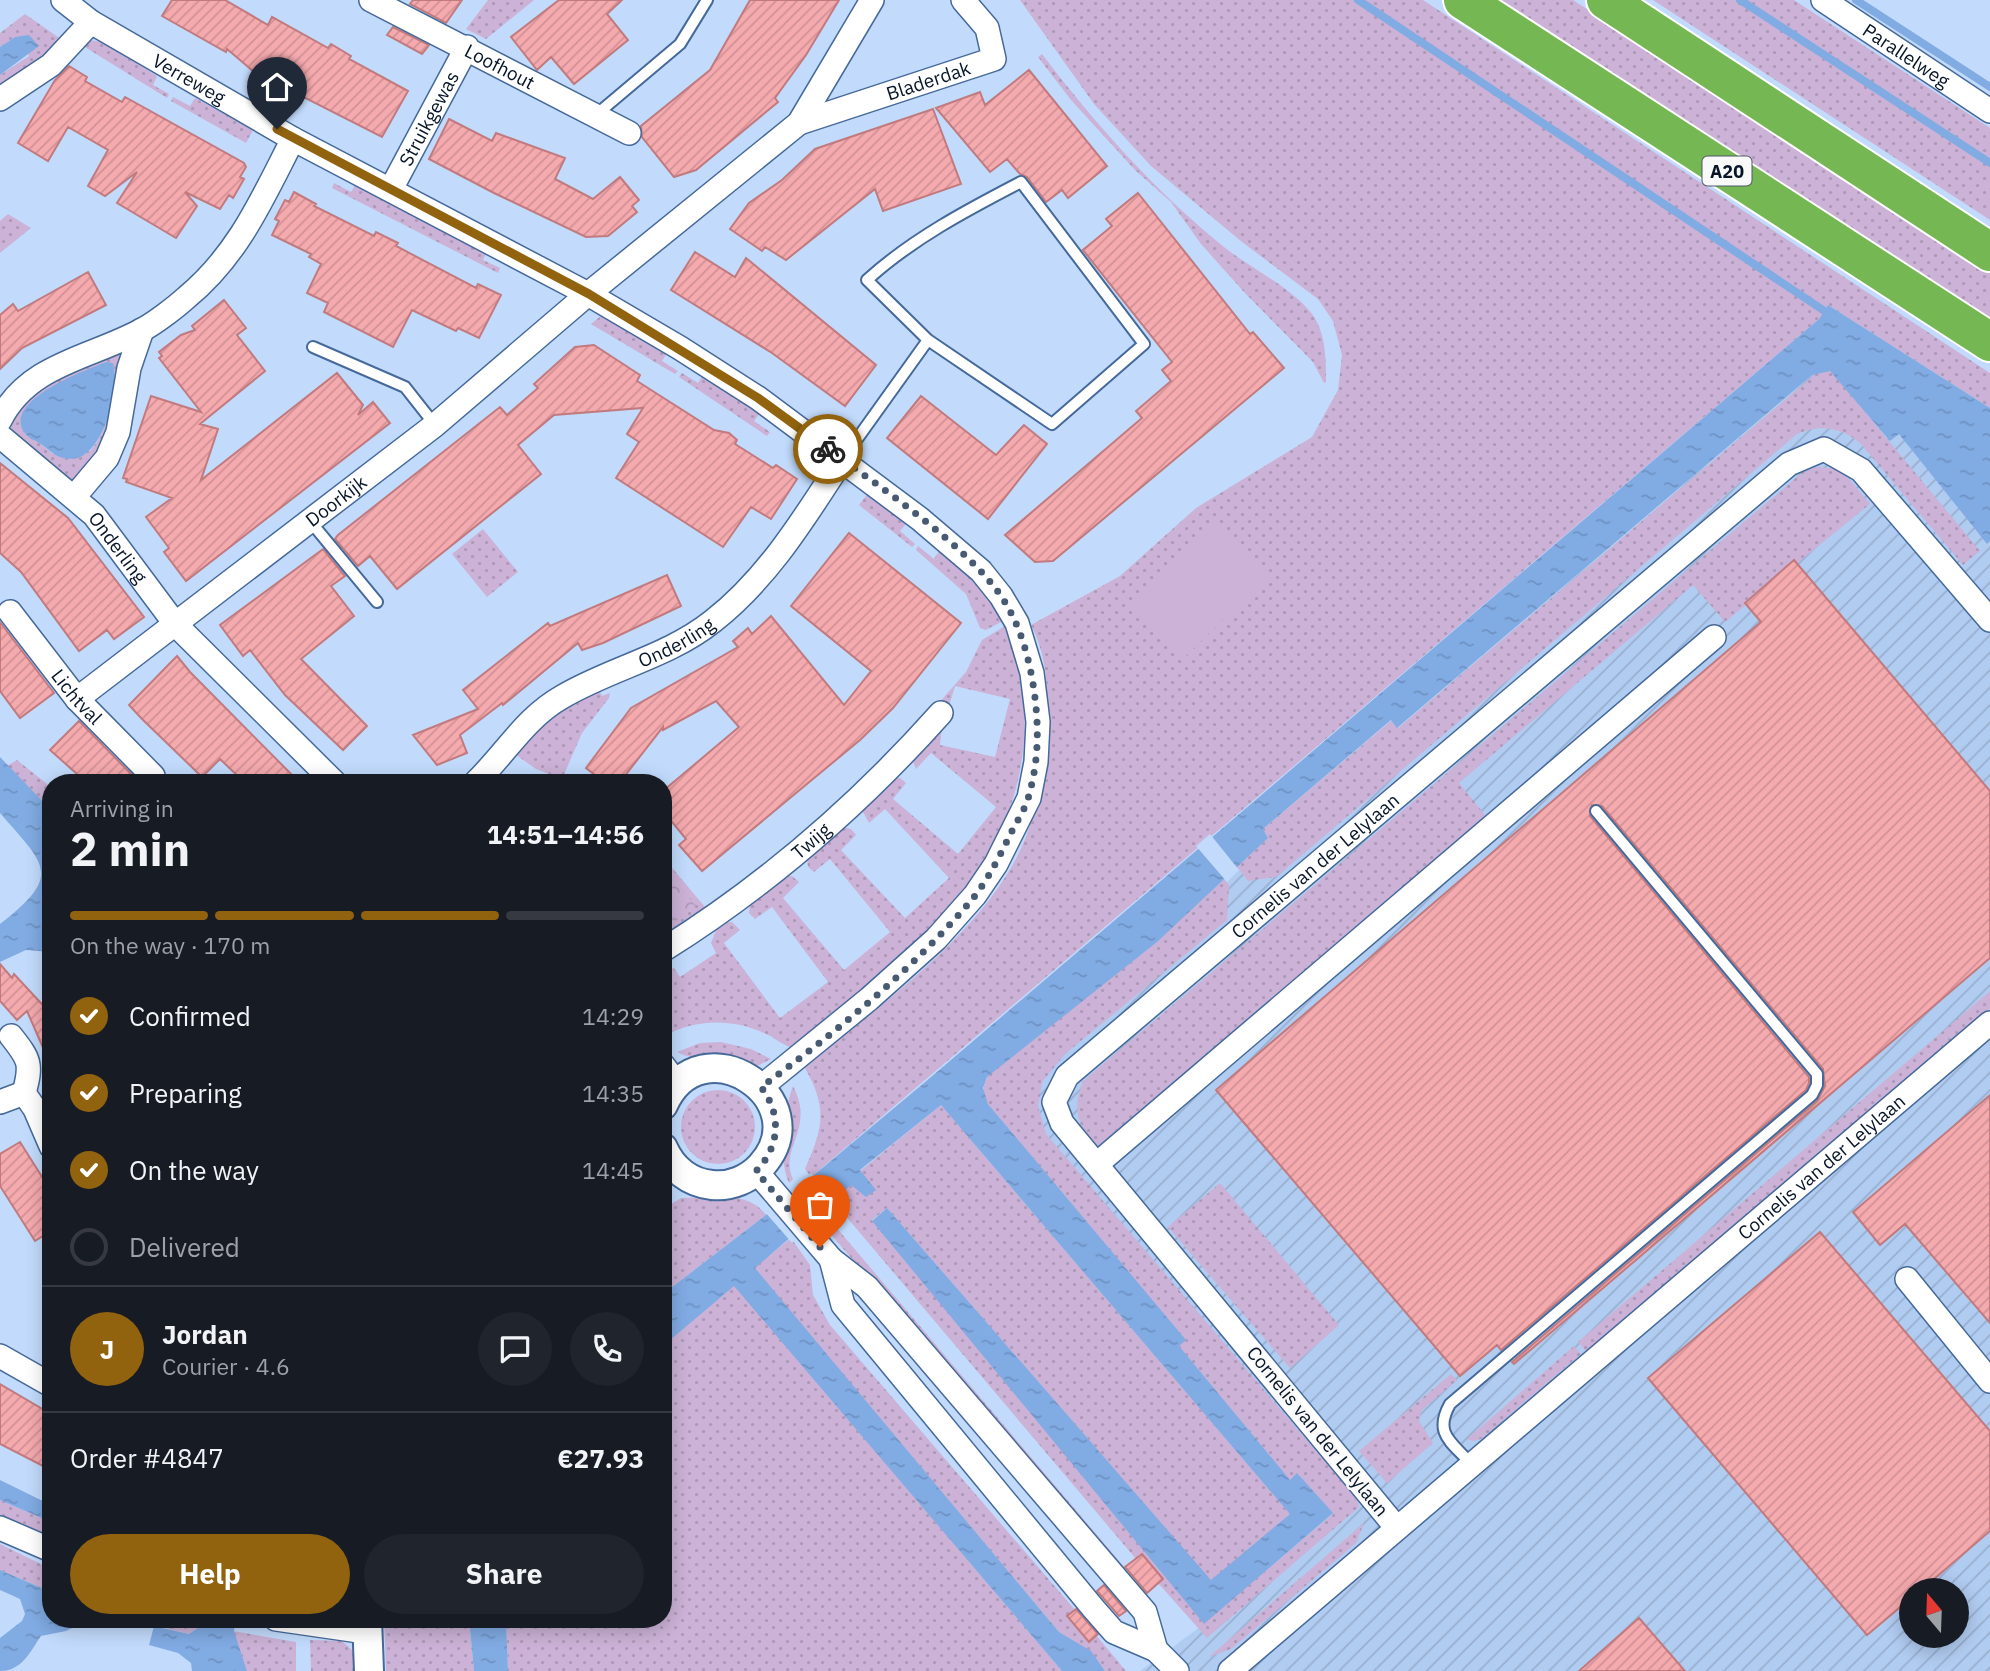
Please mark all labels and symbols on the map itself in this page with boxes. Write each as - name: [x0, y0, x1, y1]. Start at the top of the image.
- street label: Parallelweg: [1858, 18, 1954, 93]
- street label: Loofhout: [461, 38, 539, 94]
- street label: Verreweg: [148, 48, 230, 109]
- street label: Bladerdak: [883, 56, 973, 106]
- pin: [247, 57, 307, 129]
- street label: Struikgewas: [394, 67, 464, 170]
- road number: A20: [1702, 156, 1752, 186]
- courier: [793, 414, 863, 484]
- street label: Doorkijk: [301, 470, 371, 532]
- street label: Onderling: [83, 507, 153, 588]
- street label: Onderling: [634, 612, 719, 673]
- street label: Lichtval: [46, 664, 107, 730]
- street label: Cornelis van der Lelylaan: [1226, 788, 1404, 944]
- street label: Twijg: [786, 817, 836, 864]
- street label: Cornelis van der Lelylaan: [1733, 1089, 1910, 1245]
- pin: [790, 1175, 850, 1247]
- street label: Cornelis van der Lelylaan: [1242, 1341, 1394, 1521]
- north arrow: [1899, 1578, 1969, 1648]

